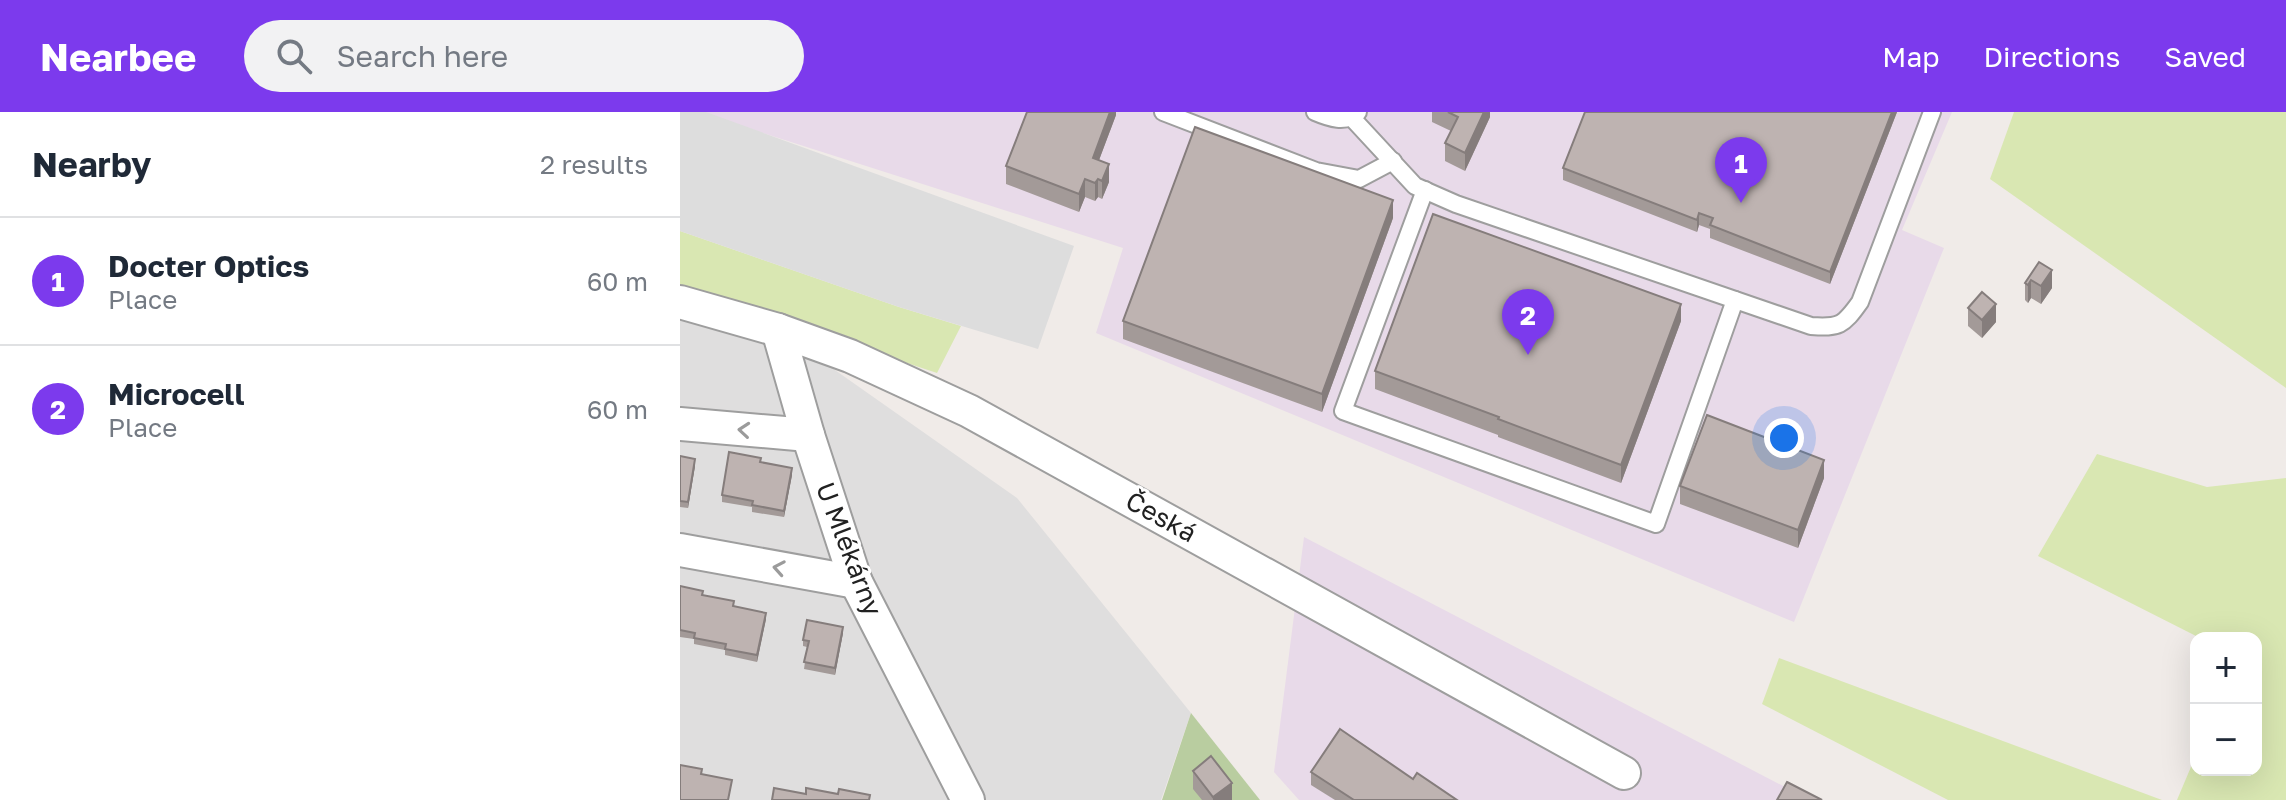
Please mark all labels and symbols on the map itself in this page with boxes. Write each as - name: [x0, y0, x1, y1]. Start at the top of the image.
- pin: 1: [1715, 137, 1767, 203]
- pin: 2: [1502, 289, 1554, 355]
- your location: [1764, 418, 1804, 458]
- one-way arrow: [737, 422, 750, 439]
- street label: U Mlékárny: [810, 478, 889, 620]
- street label: Česká: [1121, 485, 1202, 548]
- one-way arrow: [772, 561, 786, 578]

